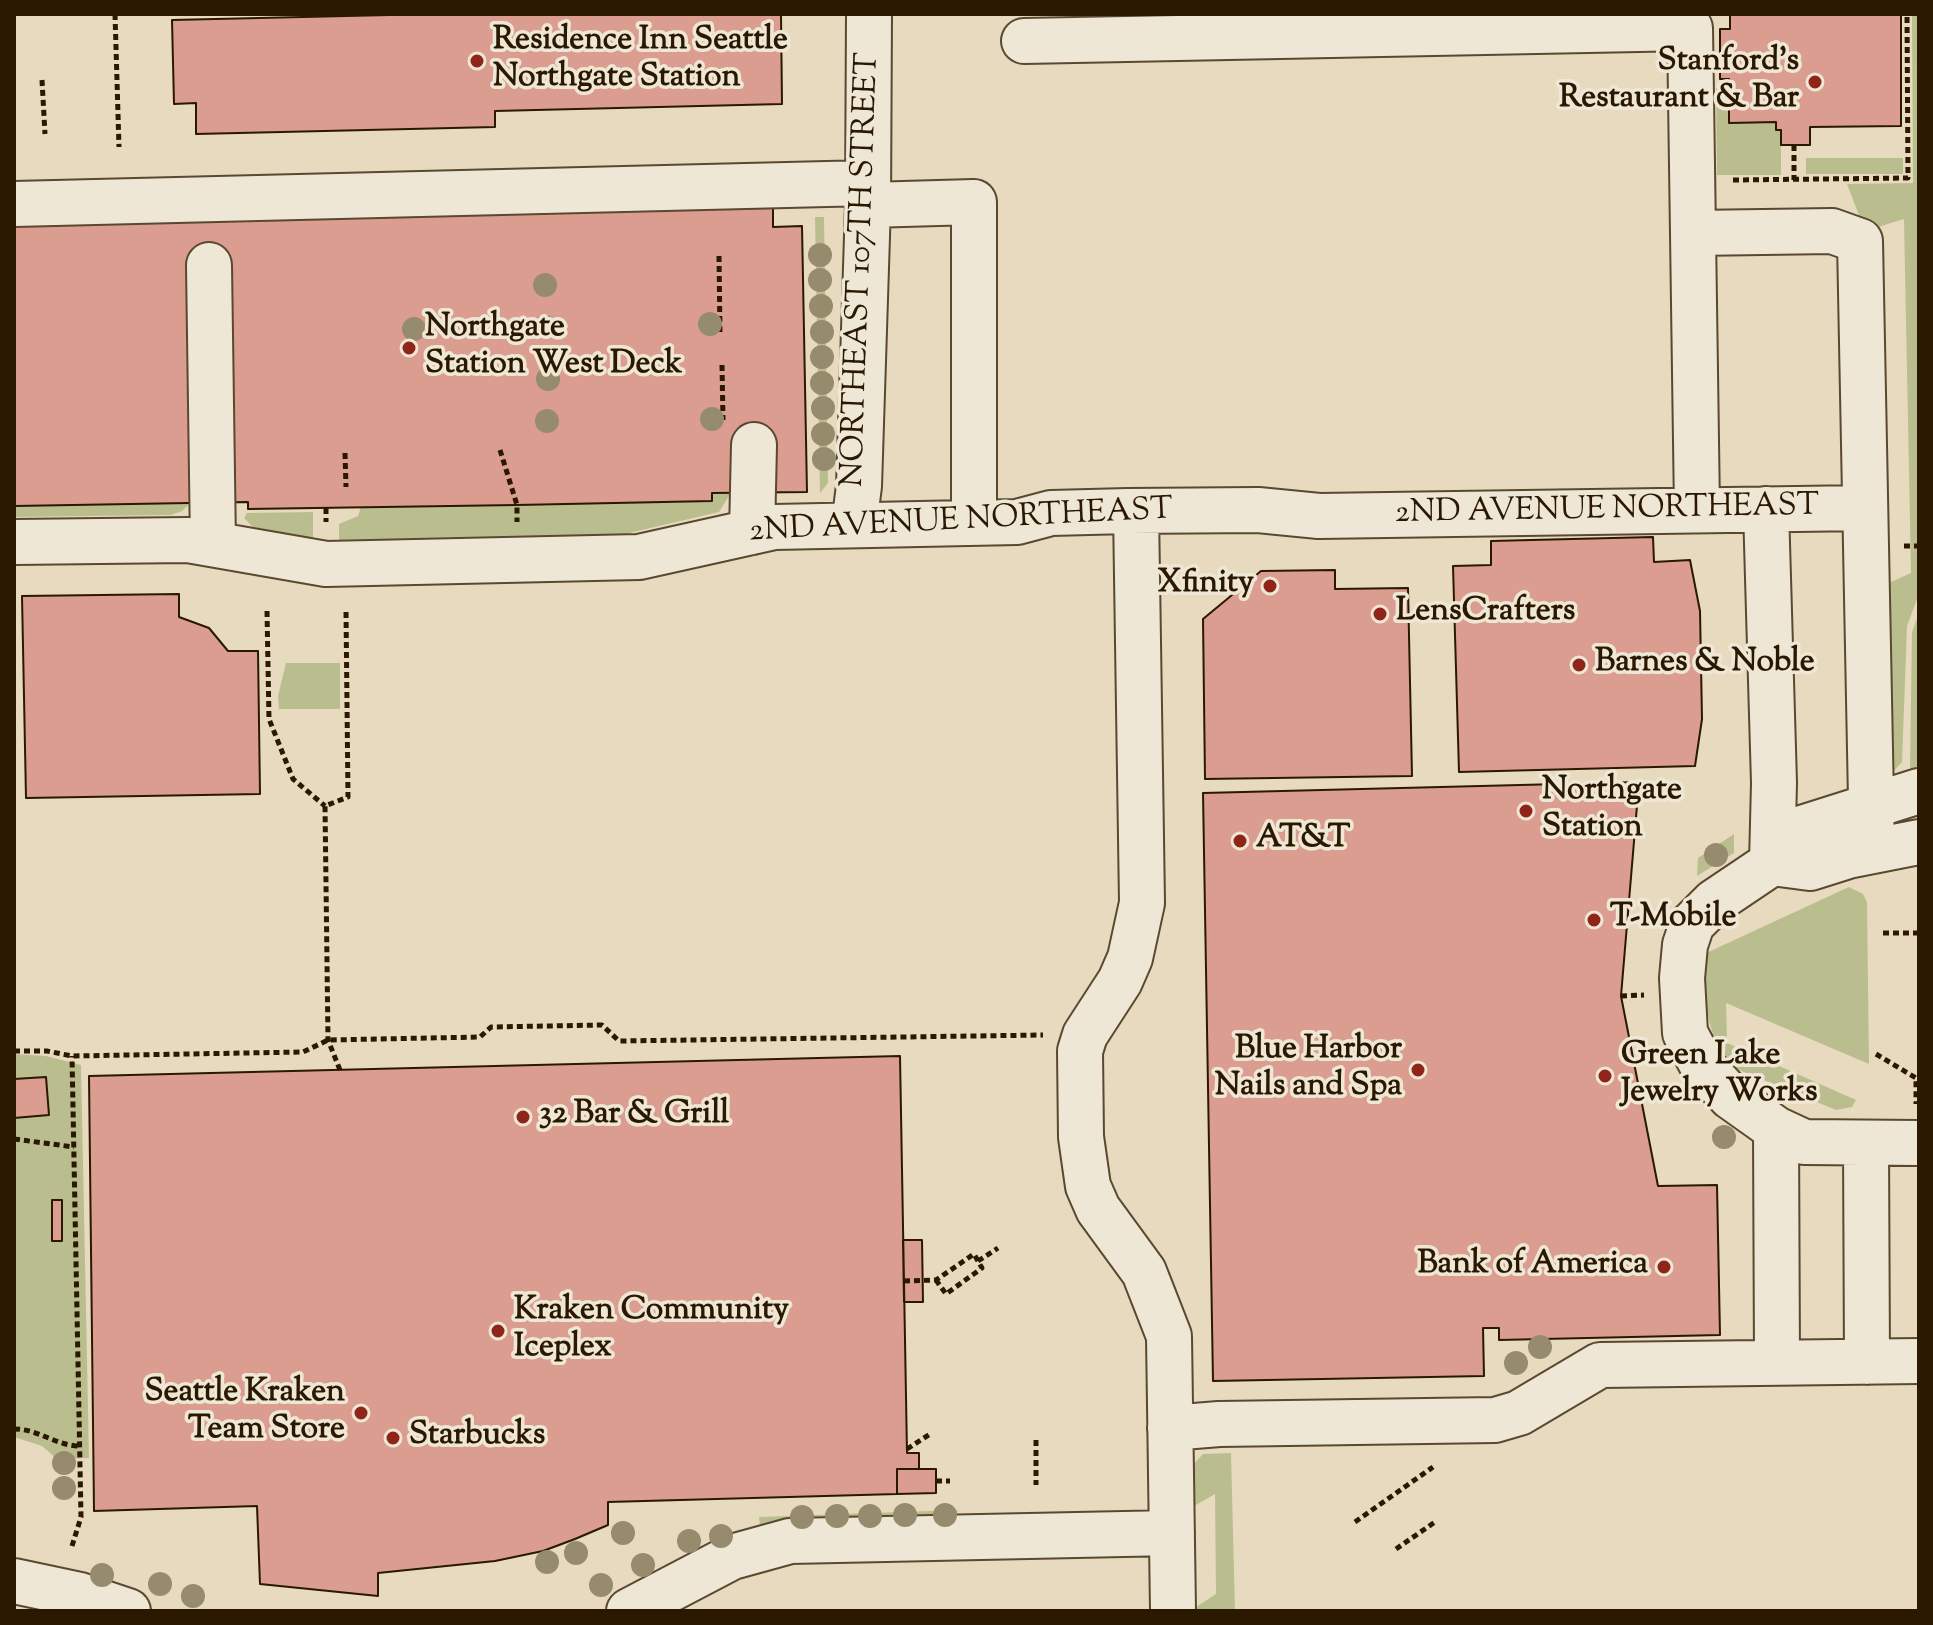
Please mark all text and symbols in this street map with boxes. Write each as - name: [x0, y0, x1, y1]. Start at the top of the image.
- place label: Residence Inn Seattle Northgate Station: [493, 24, 788, 99]
- place label: Stanford's Restaurant & Bar: [1559, 45, 1799, 120]
- marker: Residence Inn Seattle Northgate Station: [468, 52, 486, 70]
- street label: NORTHEAST 107TH STREET: [836, 52, 890, 488]
- marker: Stanford's Restaurant & Bar: [1806, 73, 1824, 91]
- place label: Northgate Station West Deck: [425, 311, 682, 386]
- marker: Northgate Station West Deck: [400, 339, 418, 357]
- street label: 2ND AVENUE NORTHEAST: [1395, 489, 1819, 535]
- street label: 2ND AVENUE NORTHEAST: [748, 493, 1174, 553]
- place label: Xfinity: [1158, 567, 1254, 605]
- marker: Xfinity: [1261, 577, 1279, 595]
- place label: LensCrafters: [1396, 595, 1575, 633]
- marker: LensCrafters: [1371, 605, 1389, 623]
- place label: Barnes & Noble: [1595, 646, 1815, 684]
- marker: Barnes & Noble: [1570, 656, 1588, 674]
- place label: Northgate Station: [1542, 774, 1682, 849]
- marker: Northgate Station: [1517, 802, 1535, 820]
- place label: AT&T: [1256, 822, 1350, 860]
- marker: AT&T: [1231, 832, 1249, 850]
- place label: T-Mobile: [1610, 901, 1736, 939]
- marker: T-Mobile: [1585, 911, 1603, 929]
- place label: Blue Harbor Nails and Spa: [1215, 1033, 1402, 1108]
- place label: Green Lake Jewelry Works: [1621, 1039, 1818, 1114]
- marker: Blue Harbor Nails and Spa: [1409, 1061, 1427, 1079]
- marker: Green Lake Jewelry Works: [1596, 1067, 1614, 1085]
- place label: 32 Bar & Grill: [539, 1098, 729, 1136]
- marker: 32 Bar & Grill: [514, 1108, 532, 1126]
- place label: Bank of America: [1417, 1248, 1648, 1286]
- marker: Bank of America: [1655, 1258, 1673, 1276]
- place label: Kraken Community Iceplex: [514, 1294, 789, 1369]
- marker: Kraken Community Iceplex: [489, 1322, 507, 1340]
- place label: Seattle Kraken Team Store: [144, 1376, 345, 1451]
- marker: Seattle Kraken Team Store: [352, 1404, 370, 1422]
- place label: Starbucks: [409, 1419, 545, 1457]
- marker: Starbucks: [384, 1429, 402, 1447]

